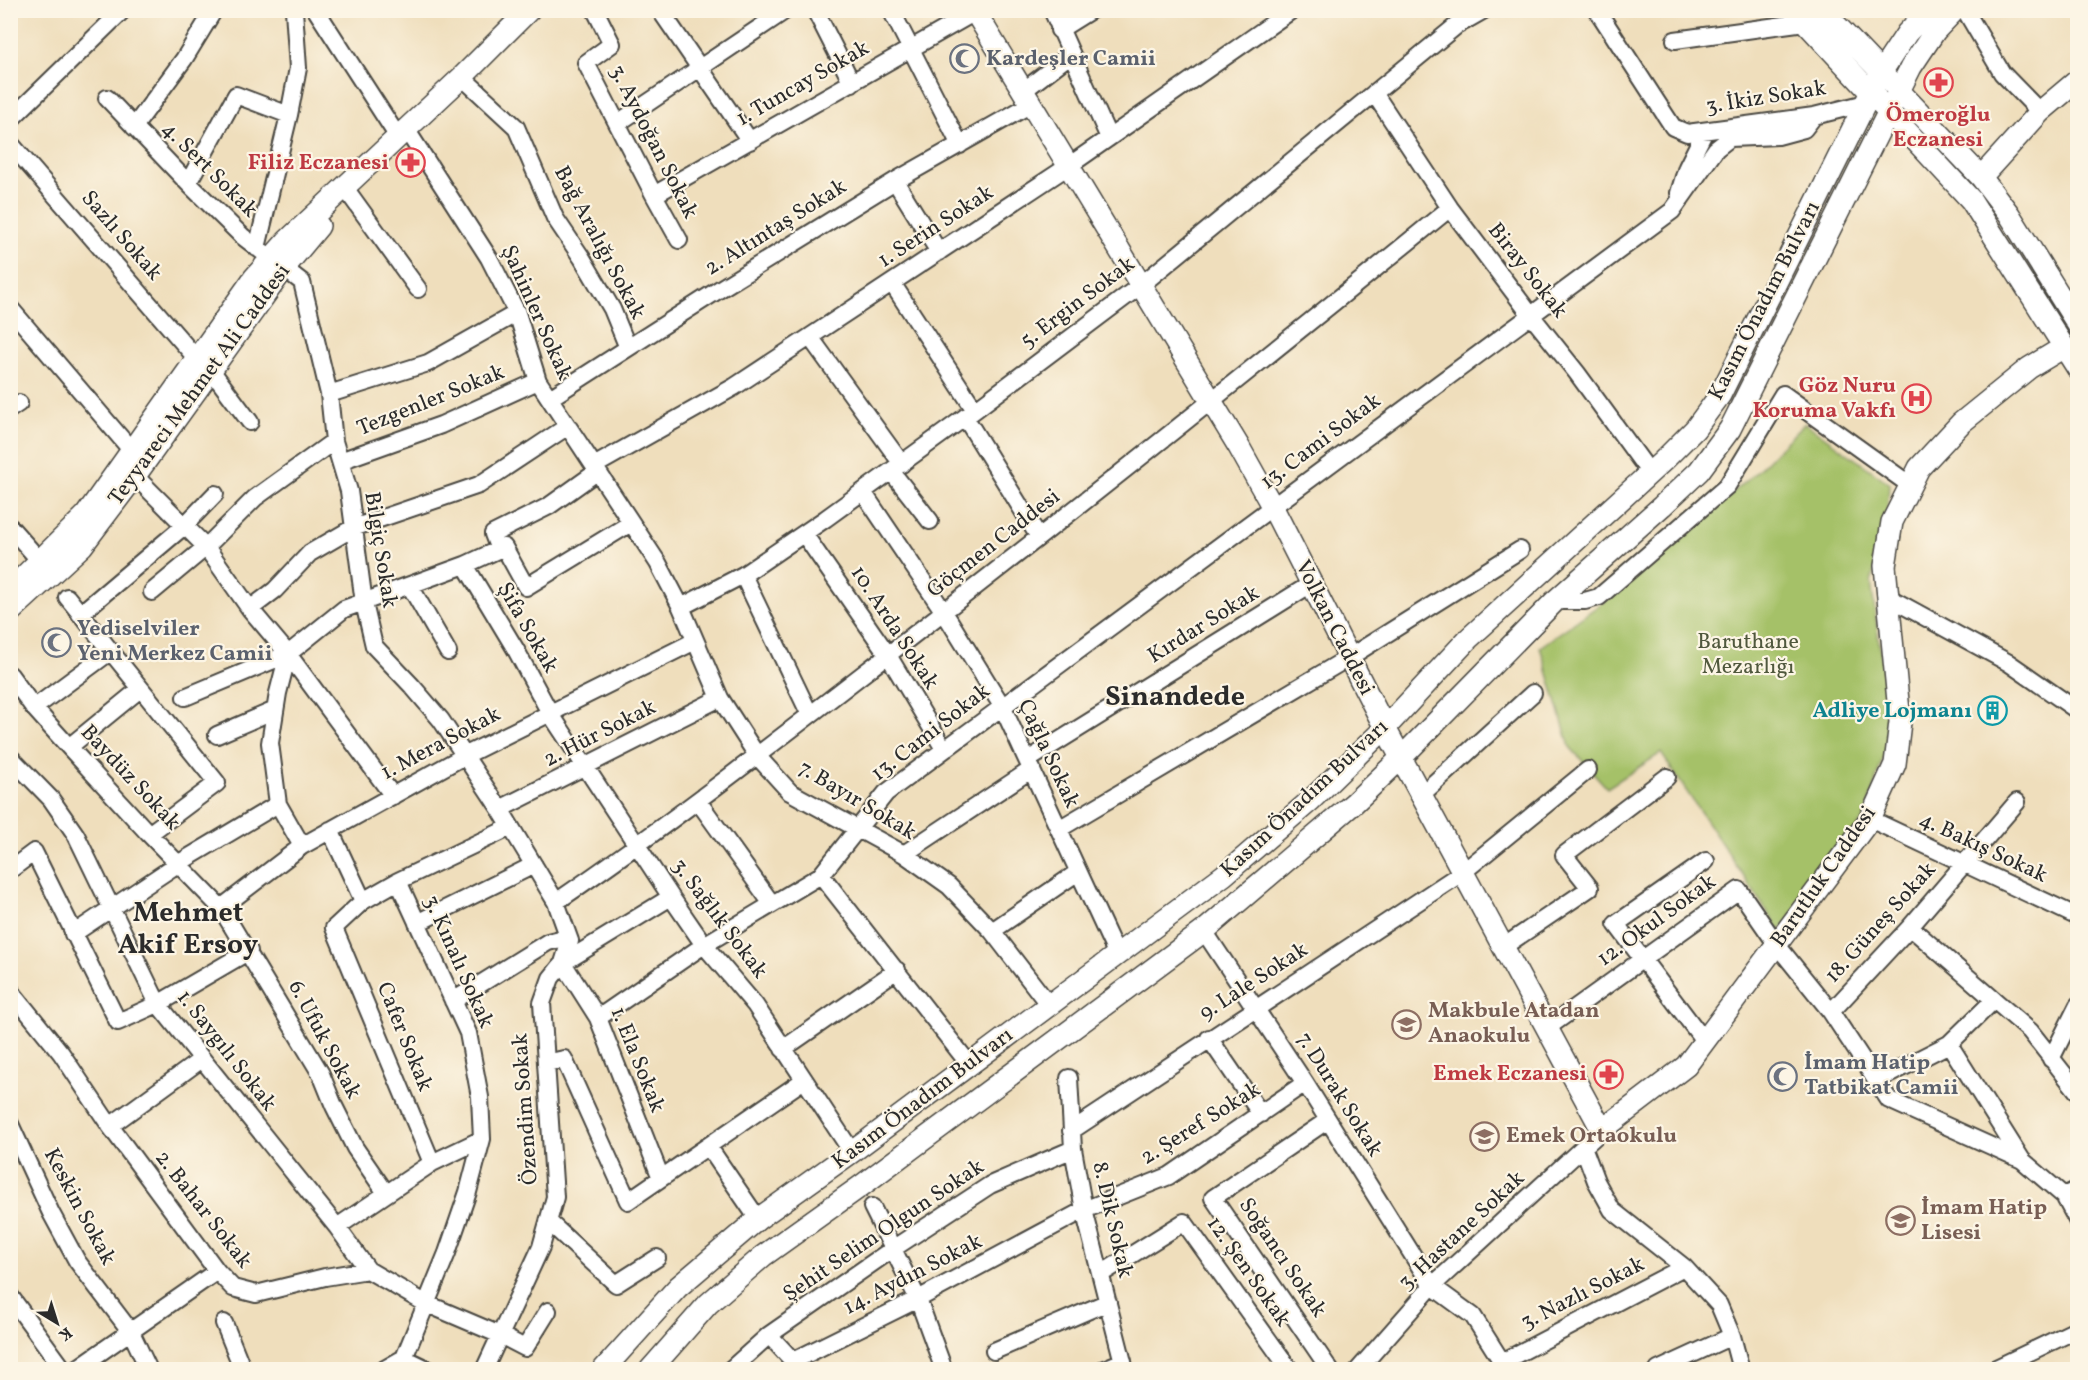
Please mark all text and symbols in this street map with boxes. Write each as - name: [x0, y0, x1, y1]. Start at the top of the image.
- street label: 1. Tuncay Sokak: [731, 33, 875, 135]
- mosque icon: Kardeşler Camii: [949, 43, 981, 75]
- place label: Kardeşler Camii: [986, 44, 1156, 75]
- street label: 3. Aydoğan Sokak: [601, 60, 705, 224]
- pharmacy icon: Ömeroğlu Eczanesi: [1922, 67, 1954, 99]
- street label: 3. İkiz Sokak: [1704, 73, 1828, 123]
- place label: Ömeroğlu Eczanesi: [1886, 100, 1990, 156]
- street label: 4. Sert Sokak: [154, 115, 264, 225]
- pharmacy icon: Filiz Eczanesi: [394, 147, 426, 179]
- place label: Filiz Eczanesi: [248, 148, 389, 179]
- street label: Bağ Aralığı Sokak: [545, 161, 653, 325]
- street label: 2. Altıntaş Sokak: [699, 172, 853, 284]
- street label: 1. Serin Sokak: [872, 178, 1000, 276]
- street label: Sazlı Sokak: [73, 184, 169, 288]
- street label: Kasım Önadım Bulvarı: [1701, 196, 1829, 406]
- street label: Biray Sokak: [1480, 217, 1574, 325]
- street label: Şahinler Sokak: [492, 240, 580, 386]
- street label: 5. Ergin Sokak: [1014, 250, 1142, 356]
- street label: Teyyareci Mehmet Ali Caddesi: [102, 258, 298, 512]
- street label: Tezgenler Sokak: [353, 357, 509, 445]
- place label: Göz Nuru Koruma Vakfı: [1752, 371, 1896, 427]
- hospital icon: Göz Nuru Koruma Vakfı: [1901, 383, 1933, 415]
- street label: 13. Cami Sokak: [1254, 386, 1388, 498]
- street label: Göçmen Caddesi: [921, 482, 1067, 606]
- street label: Bilgiç Sokak: [355, 490, 405, 610]
- street label: Volkan Caddesi: [1287, 555, 1381, 701]
- street label: 10. Arda Sokak: [842, 560, 946, 696]
- street label: Şifa Sokak: [489, 577, 565, 679]
- street label: Kırdar Sokak: [1142, 578, 1266, 672]
- place label: Yediselviler Yeni Merkez Camii: [77, 614, 273, 670]
- mosque icon: Yediselviler Yeni Merkez Camii: [40, 626, 72, 658]
- park label: Baruthane Mezarlığı: [1697, 627, 1799, 683]
- street label: 13. Cami Sokak: [865, 677, 997, 789]
- district label: Sinandede: [1105, 678, 1245, 717]
- street label: 2. Hür Sokak: [538, 692, 662, 776]
- street label: Çağla Sokak: [1009, 694, 1087, 814]
- building icon: Adliye Lojmanı: [1977, 695, 2009, 727]
- place label: Adliye Lojmanı: [1812, 696, 1972, 727]
- street label: 1. Mera Sokak: [376, 699, 506, 789]
- street label: Kasım Önadım Bulvarı: [1214, 713, 1396, 885]
- street label: Baydüz Sokak: [73, 718, 187, 838]
- street label: 7. Bayır Sokak: [792, 754, 922, 848]
- street label: Barutluk Caddesi: [1764, 800, 1884, 954]
- street label: 4. Bakış Sokak: [1914, 805, 2052, 891]
- street label: 3. Sağlık Sokak: [663, 852, 775, 986]
- street label: 18. Güneş Sokak: [1818, 855, 1944, 991]
- street label: 12. Okul Sokak: [1591, 867, 1723, 975]
- street label: 3. Kınalı Sokak: [415, 891, 501, 1033]
- district label: Mehmet Akif Ersoy: [118, 894, 259, 965]
- street label: 9. Lale Sokak: [1193, 935, 1315, 1029]
- street label: 6. Ufuk Sokak: [280, 975, 368, 1105]
- street label: Cafer Sokak: [368, 978, 440, 1096]
- street label: 1. Saygılı Sokak: [169, 984, 283, 1118]
- place label: Makbule Atadan Anaokulu: [1428, 996, 1600, 1052]
- street label: 1. Ela Sokak: [602, 1002, 672, 1118]
- school or university icon: Makbule Atadan Anaokulu: [1391, 1008, 1423, 1040]
- street label: Kasım Önadım Bulvarı: [826, 1020, 1020, 1178]
- street label: 7. Durak Sokak: [1288, 1027, 1390, 1163]
- street label: Özendim Sokak: [505, 1032, 547, 1186]
- place label: İmam Hatip Tatbikat Camii: [1804, 1048, 1959, 1104]
- pharmacy icon: Emek Eczanesi: [1592, 1058, 1624, 1090]
- place label: Emek Eczanesi: [1433, 1059, 1587, 1090]
- mosque icon: İmam Hatip Tatbikat Camii: [1767, 1060, 1799, 1092]
- street label: 2. Şeref Sokak: [1135, 1075, 1267, 1173]
- school or university icon: Emek Ortaokulu: [1469, 1120, 1501, 1152]
- place label: Emek Ortaokulu: [1506, 1121, 1677, 1152]
- street label: Keskin Sokak: [35, 1143, 123, 1271]
- street label: 2. Bahar Sokak: [147, 1144, 259, 1276]
- street label: Şehit Selim Olgun Sokak: [777, 1152, 991, 1310]
- street label: 8. Dik Sokak: [1084, 1159, 1140, 1281]
- street label: 3. Hastane Sokak: [1392, 1164, 1532, 1298]
- street label: Soğancı Sokak: [1230, 1192, 1334, 1324]
- place label: İmam Hatip Lisesi: [1921, 1193, 2047, 1249]
- school or university icon: İmam Hatip Lisesi: [1884, 1205, 1916, 1237]
- street label: 12. Şen Sokak: [1198, 1210, 1298, 1334]
- street label: 14. Aydın Sokak: [838, 1227, 988, 1323]
- street label: 3. Nazlı Sokak: [1516, 1249, 1650, 1339]
- north arrow: [27, 1293, 87, 1353]
- text: K: [53, 1321, 76, 1346]

